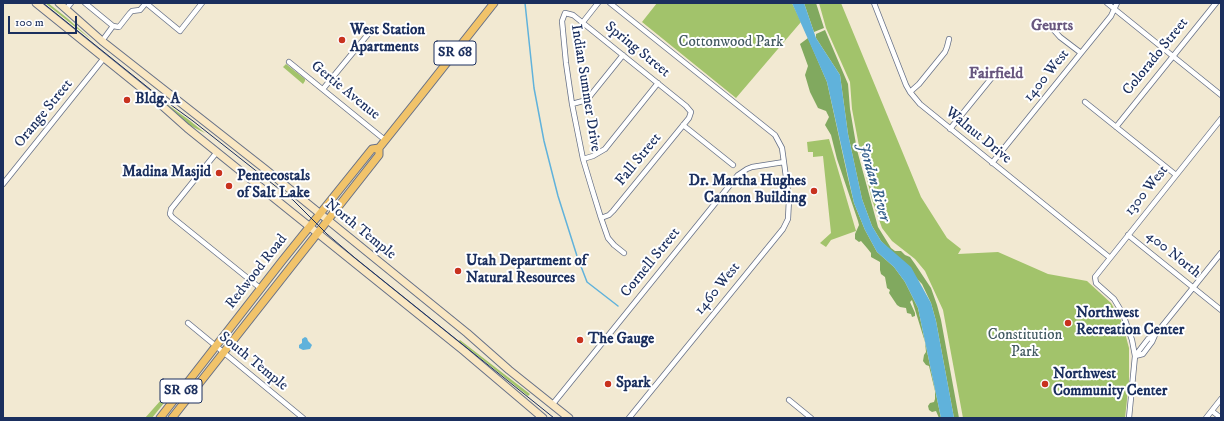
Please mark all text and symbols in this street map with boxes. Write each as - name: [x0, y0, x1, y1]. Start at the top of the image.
- scale bar: [10, 8, 79, 34]
- text: 100 m: [15, 15, 44, 30]
- street label: Colorado Street: [1119, 15, 1193, 99]
- district label: Geurts: [1031, 17, 1073, 37]
- street label: Spring Street: [601, 18, 673, 82]
- place label: West Station Apartments: [350, 22, 425, 57]
- street label: Indian Summer Drive: [566, 23, 604, 153]
- park label: Cottonwood Park: [679, 34, 783, 52]
- marker: West Station Apartments: [337, 35, 347, 45]
- road number: SR 68: [434, 41, 476, 65]
- street label: 1400 West: [1020, 46, 1074, 106]
- street label: Gertie Avenue: [307, 58, 383, 124]
- district label: Fairfield: [969, 65, 1023, 85]
- street label: Orange Street: [11, 76, 77, 152]
- place label: Bldg. A: [135, 91, 180, 109]
- marker: Bldg. A: [122, 95, 132, 105]
- street label: Walnut Drive: [941, 104, 1015, 168]
- street label: Fall Street: [612, 130, 666, 190]
- water label: Jordan River: [853, 140, 893, 224]
- street label: 1300 West: [1121, 162, 1173, 220]
- place label: Madina Masjid: [122, 164, 211, 182]
- marker: Madina Masjid: [214, 168, 224, 178]
- place label: Pentecostals of Salt Lake: [237, 168, 310, 203]
- place label: Dr. Martha Hughes Cannon Building: [689, 173, 806, 208]
- marker: Pentecostals of Salt Lake: [224, 181, 234, 191]
- marker: Dr. Martha Hughes Cannon Building: [809, 186, 819, 196]
- street label: North Temple: [321, 196, 399, 264]
- street label: Cornell Street: [617, 225, 685, 301]
- street label: 400 North: [1142, 227, 1204, 283]
- street label: Redwood Road: [222, 231, 292, 313]
- place label: Utah Department of Natural Resources: [466, 253, 586, 288]
- street label: 1460 West: [691, 259, 745, 319]
- marker: Utah Department of Natural Resources: [453, 266, 463, 276]
- place label: Northwest Recreation Center: [1076, 305, 1184, 340]
- marker: Northwest Recreation Center: [1063, 318, 1073, 328]
- park label: Constitution Park: [988, 327, 1062, 362]
- street label: South Temple: [215, 329, 291, 395]
- place label: The Gauge: [588, 331, 654, 349]
- marker: The Gauge: [575, 335, 585, 345]
- place label: Northwest Community Center: [1053, 366, 1167, 401]
- place label: Spark: [616, 375, 651, 393]
- road number: SR 68: [160, 379, 202, 403]
- marker: Spark: [603, 379, 613, 389]
- marker: Northwest Community Center: [1040, 379, 1050, 389]

